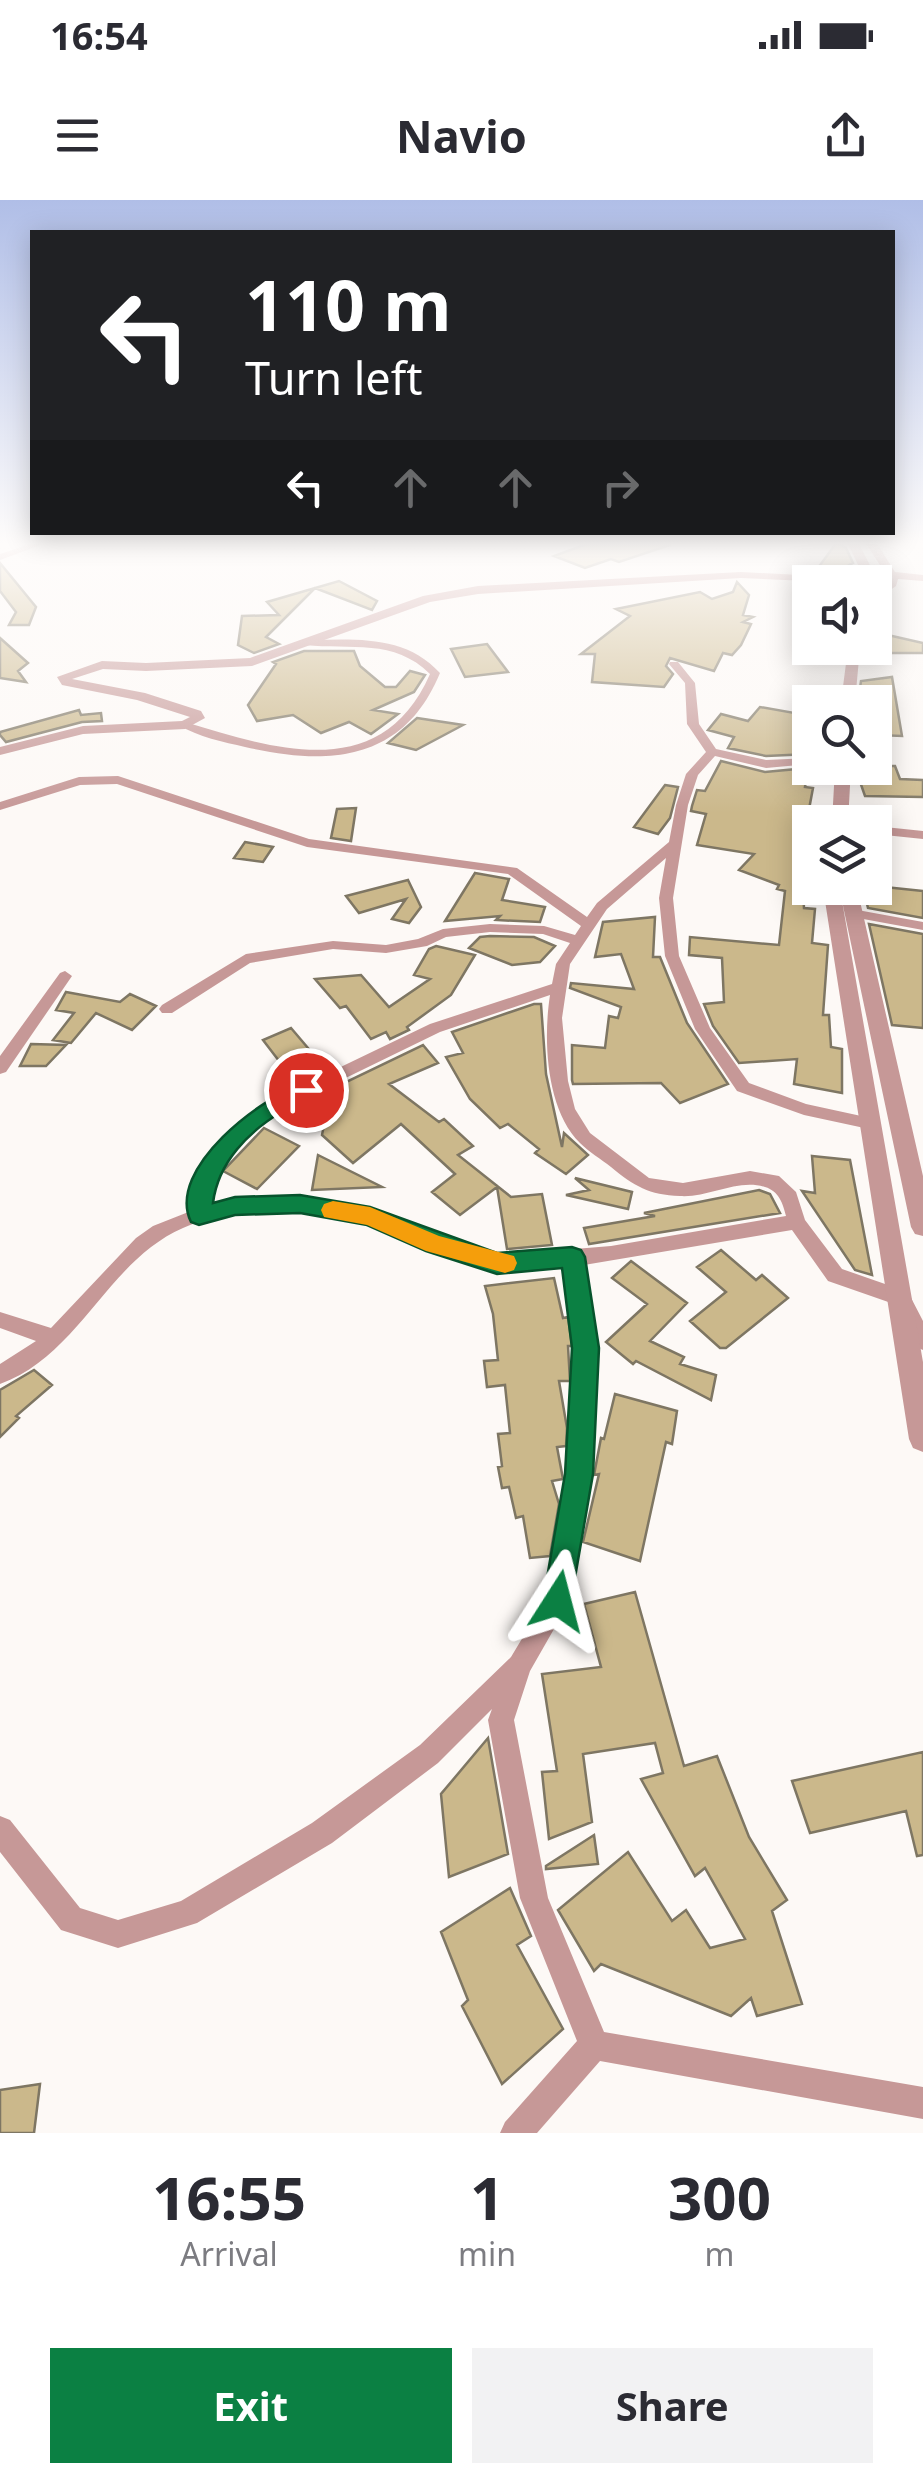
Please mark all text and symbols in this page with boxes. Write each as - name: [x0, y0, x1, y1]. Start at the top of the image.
- text: 16:54: [50, 9, 148, 61]
- text: Navio: [396, 105, 527, 166]
- icon: menu: [50, 108, 105, 163]
- icon: share: [818, 108, 873, 163]
- text: 110 m: [245, 256, 452, 352]
- icon: left: [80, 270, 210, 400]
- text: Turn left: [245, 347, 422, 408]
- icon: left: [278, 460, 333, 515]
- icon: ahead: [383, 460, 438, 515]
- icon: ahead: [488, 460, 543, 515]
- icon: right: [593, 460, 648, 515]
- map controls: [792, 565, 892, 905]
- button: sound: [792, 565, 892, 665]
- button: search: [792, 685, 892, 785]
- button: layers: [792, 805, 892, 905]
- pin: [264, 1048, 349, 1133]
- icon: arrive: [279, 1063, 334, 1118]
- position arrow: [506, 1549, 610, 1653]
- text: 16:55: [152, 2156, 306, 2238]
- text: 1: [470, 2156, 504, 2238]
- text: 300: [668, 2156, 771, 2238]
- text: Arrival: [180, 2232, 278, 2275]
- text: min: [458, 2232, 516, 2275]
- text: m: [705, 2232, 734, 2275]
- button: Exit: [50, 2348, 452, 2463]
- button: Share: [472, 2348, 873, 2463]

